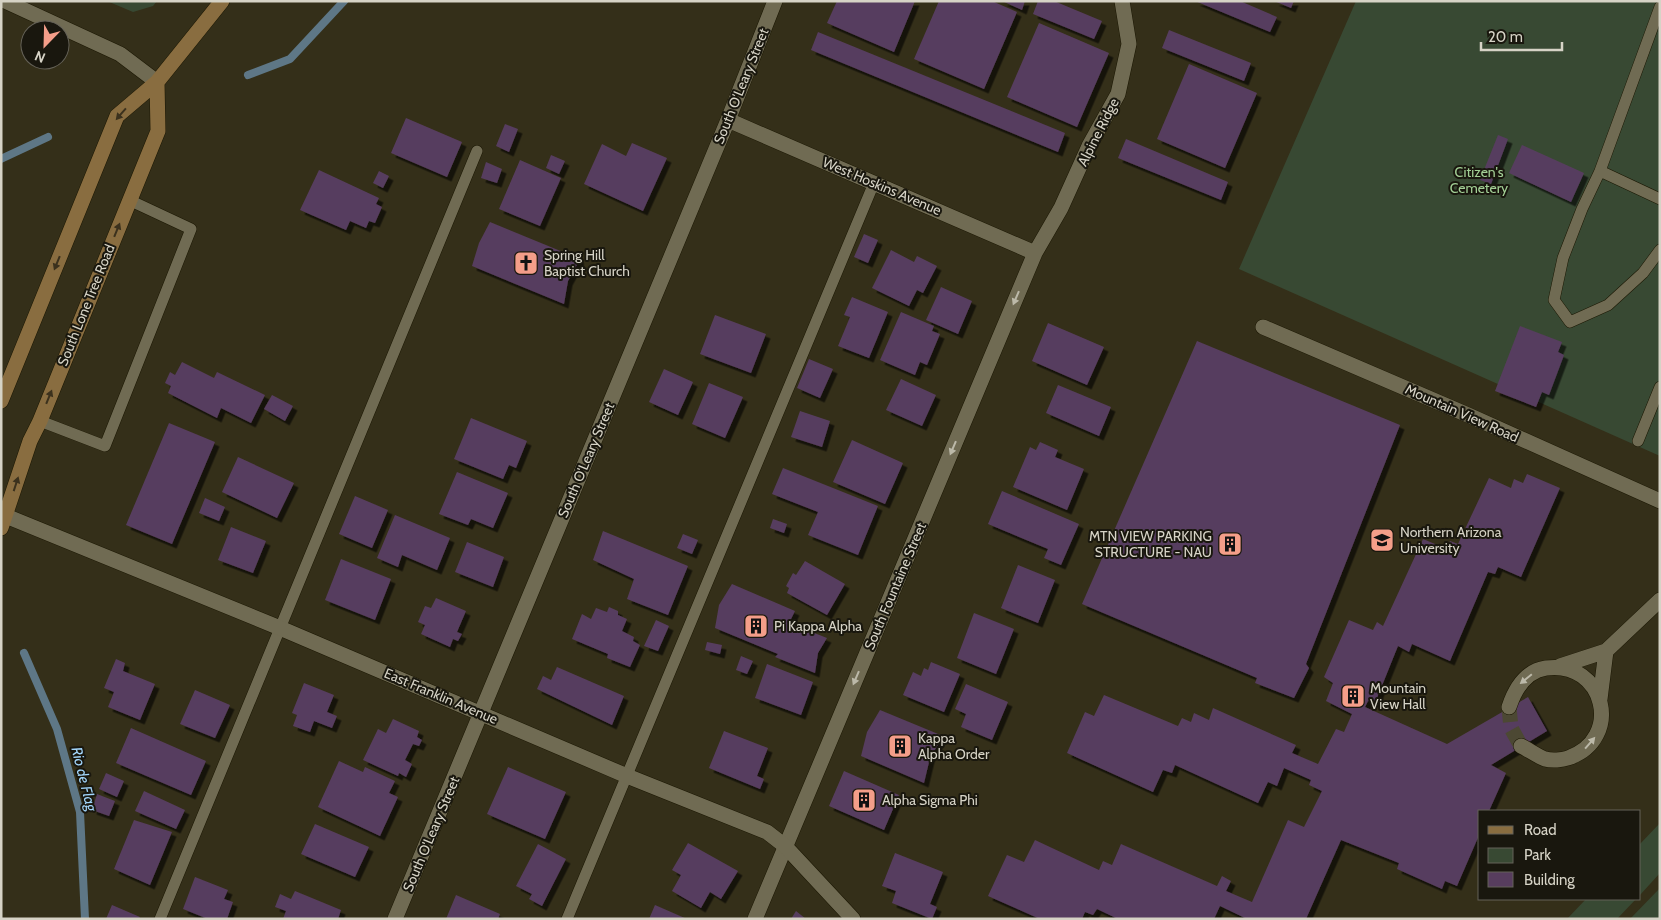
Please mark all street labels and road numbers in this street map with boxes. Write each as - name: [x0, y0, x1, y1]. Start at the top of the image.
- street label: South O'Leary Street: [710, 25, 773, 147]
- street label: Alpine Ridge: [1073, 95, 1123, 169]
- street label: West Hoskins Avenue: [820, 153, 944, 219]
- street label: South Lone Tree Road: [53, 241, 119, 369]
- street label: Mountain View Road: [1402, 380, 1522, 446]
- street label: South O'Leary Street: [554, 400, 618, 520]
- street label: South Fountaine Street: [860, 519, 930, 652]
- street label: East Franklin Avenue: [382, 664, 500, 728]
- street label: South O'Leary Street: [399, 774, 463, 894]

